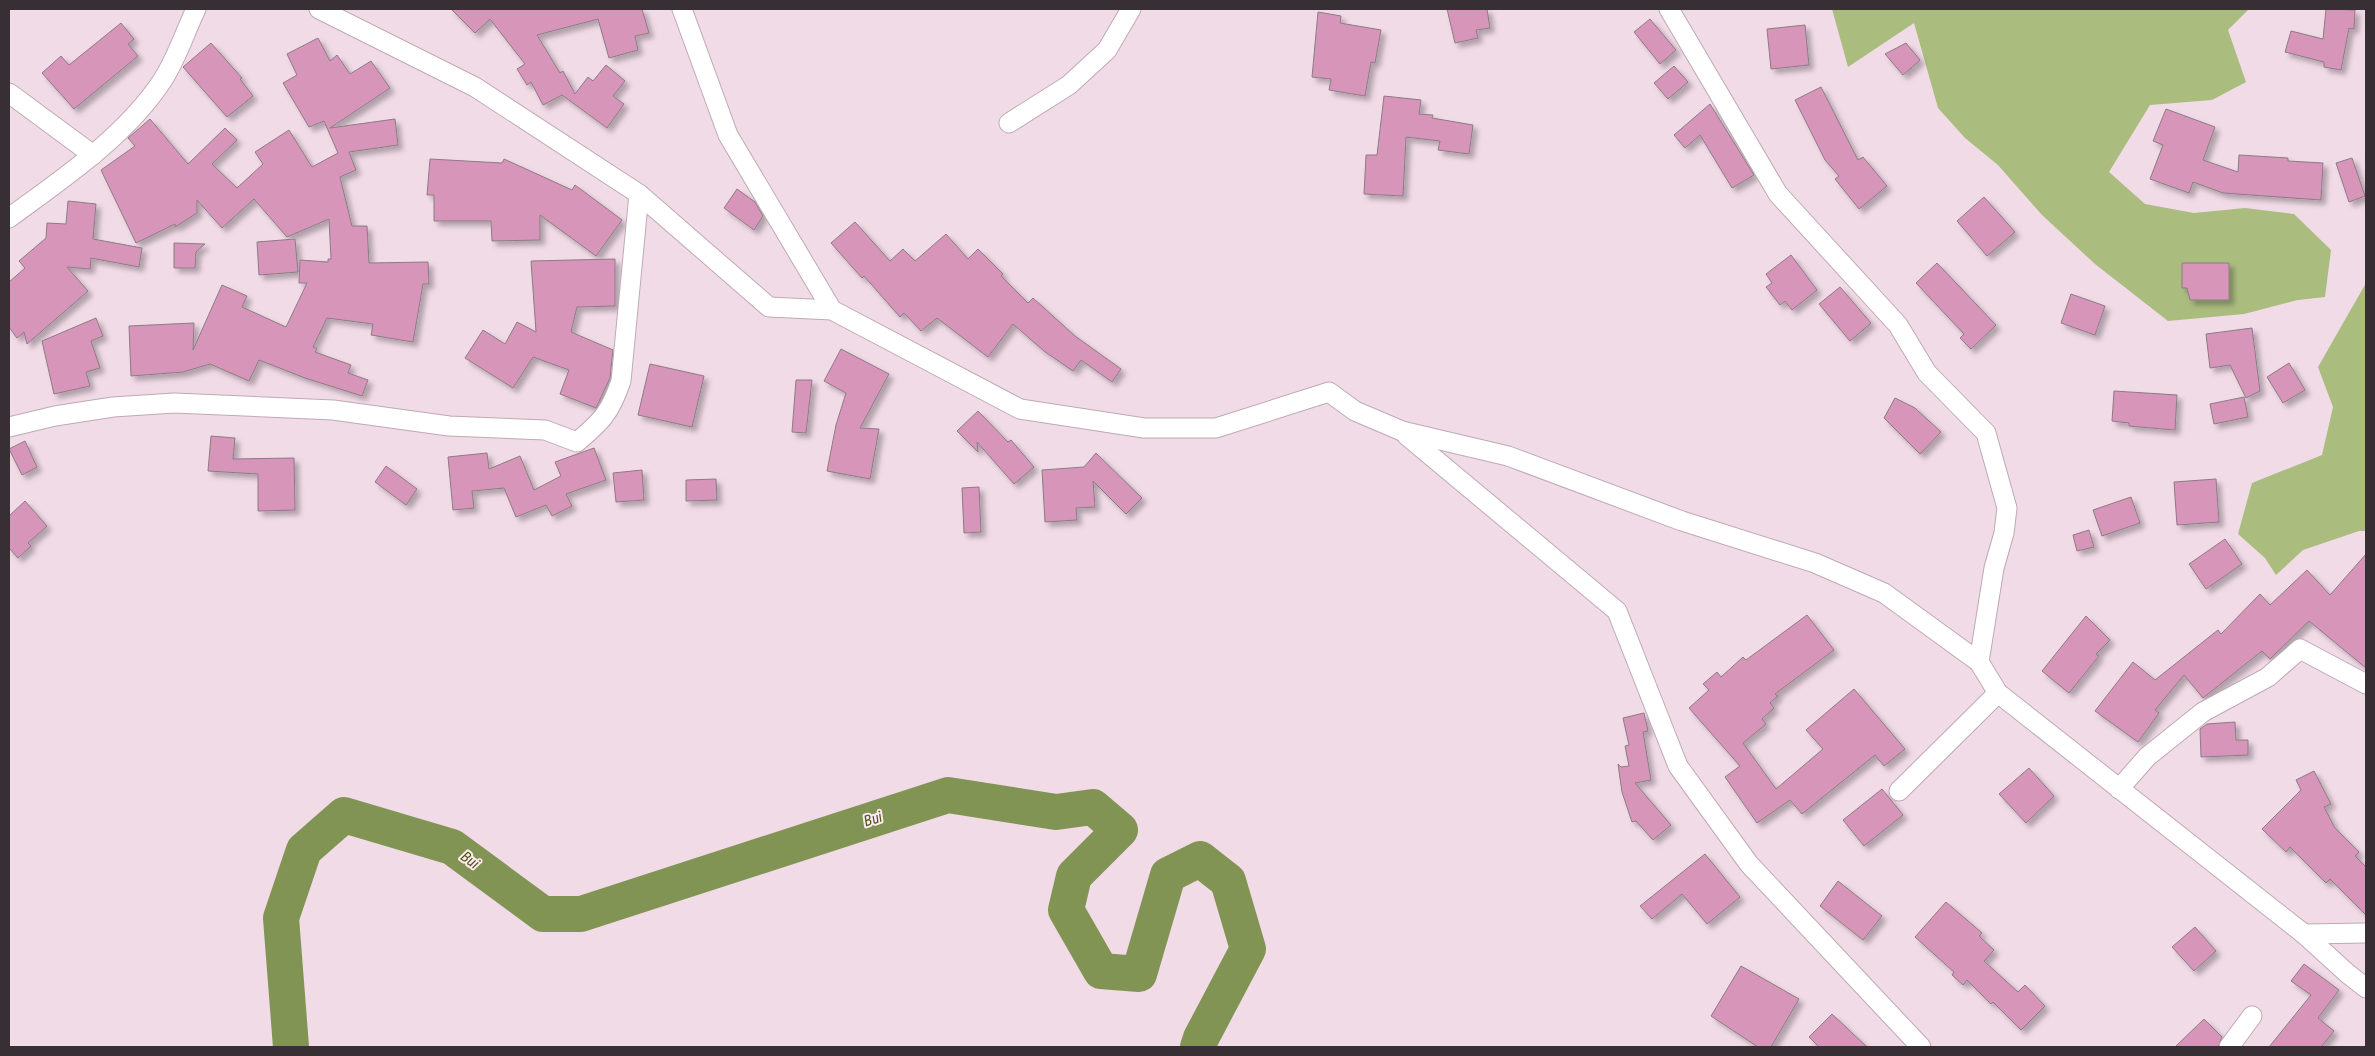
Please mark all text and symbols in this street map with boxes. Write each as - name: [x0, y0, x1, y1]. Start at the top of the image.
- water label: Bui: [862, 807, 885, 830]
- water label: Bui: [457, 847, 483, 873]

